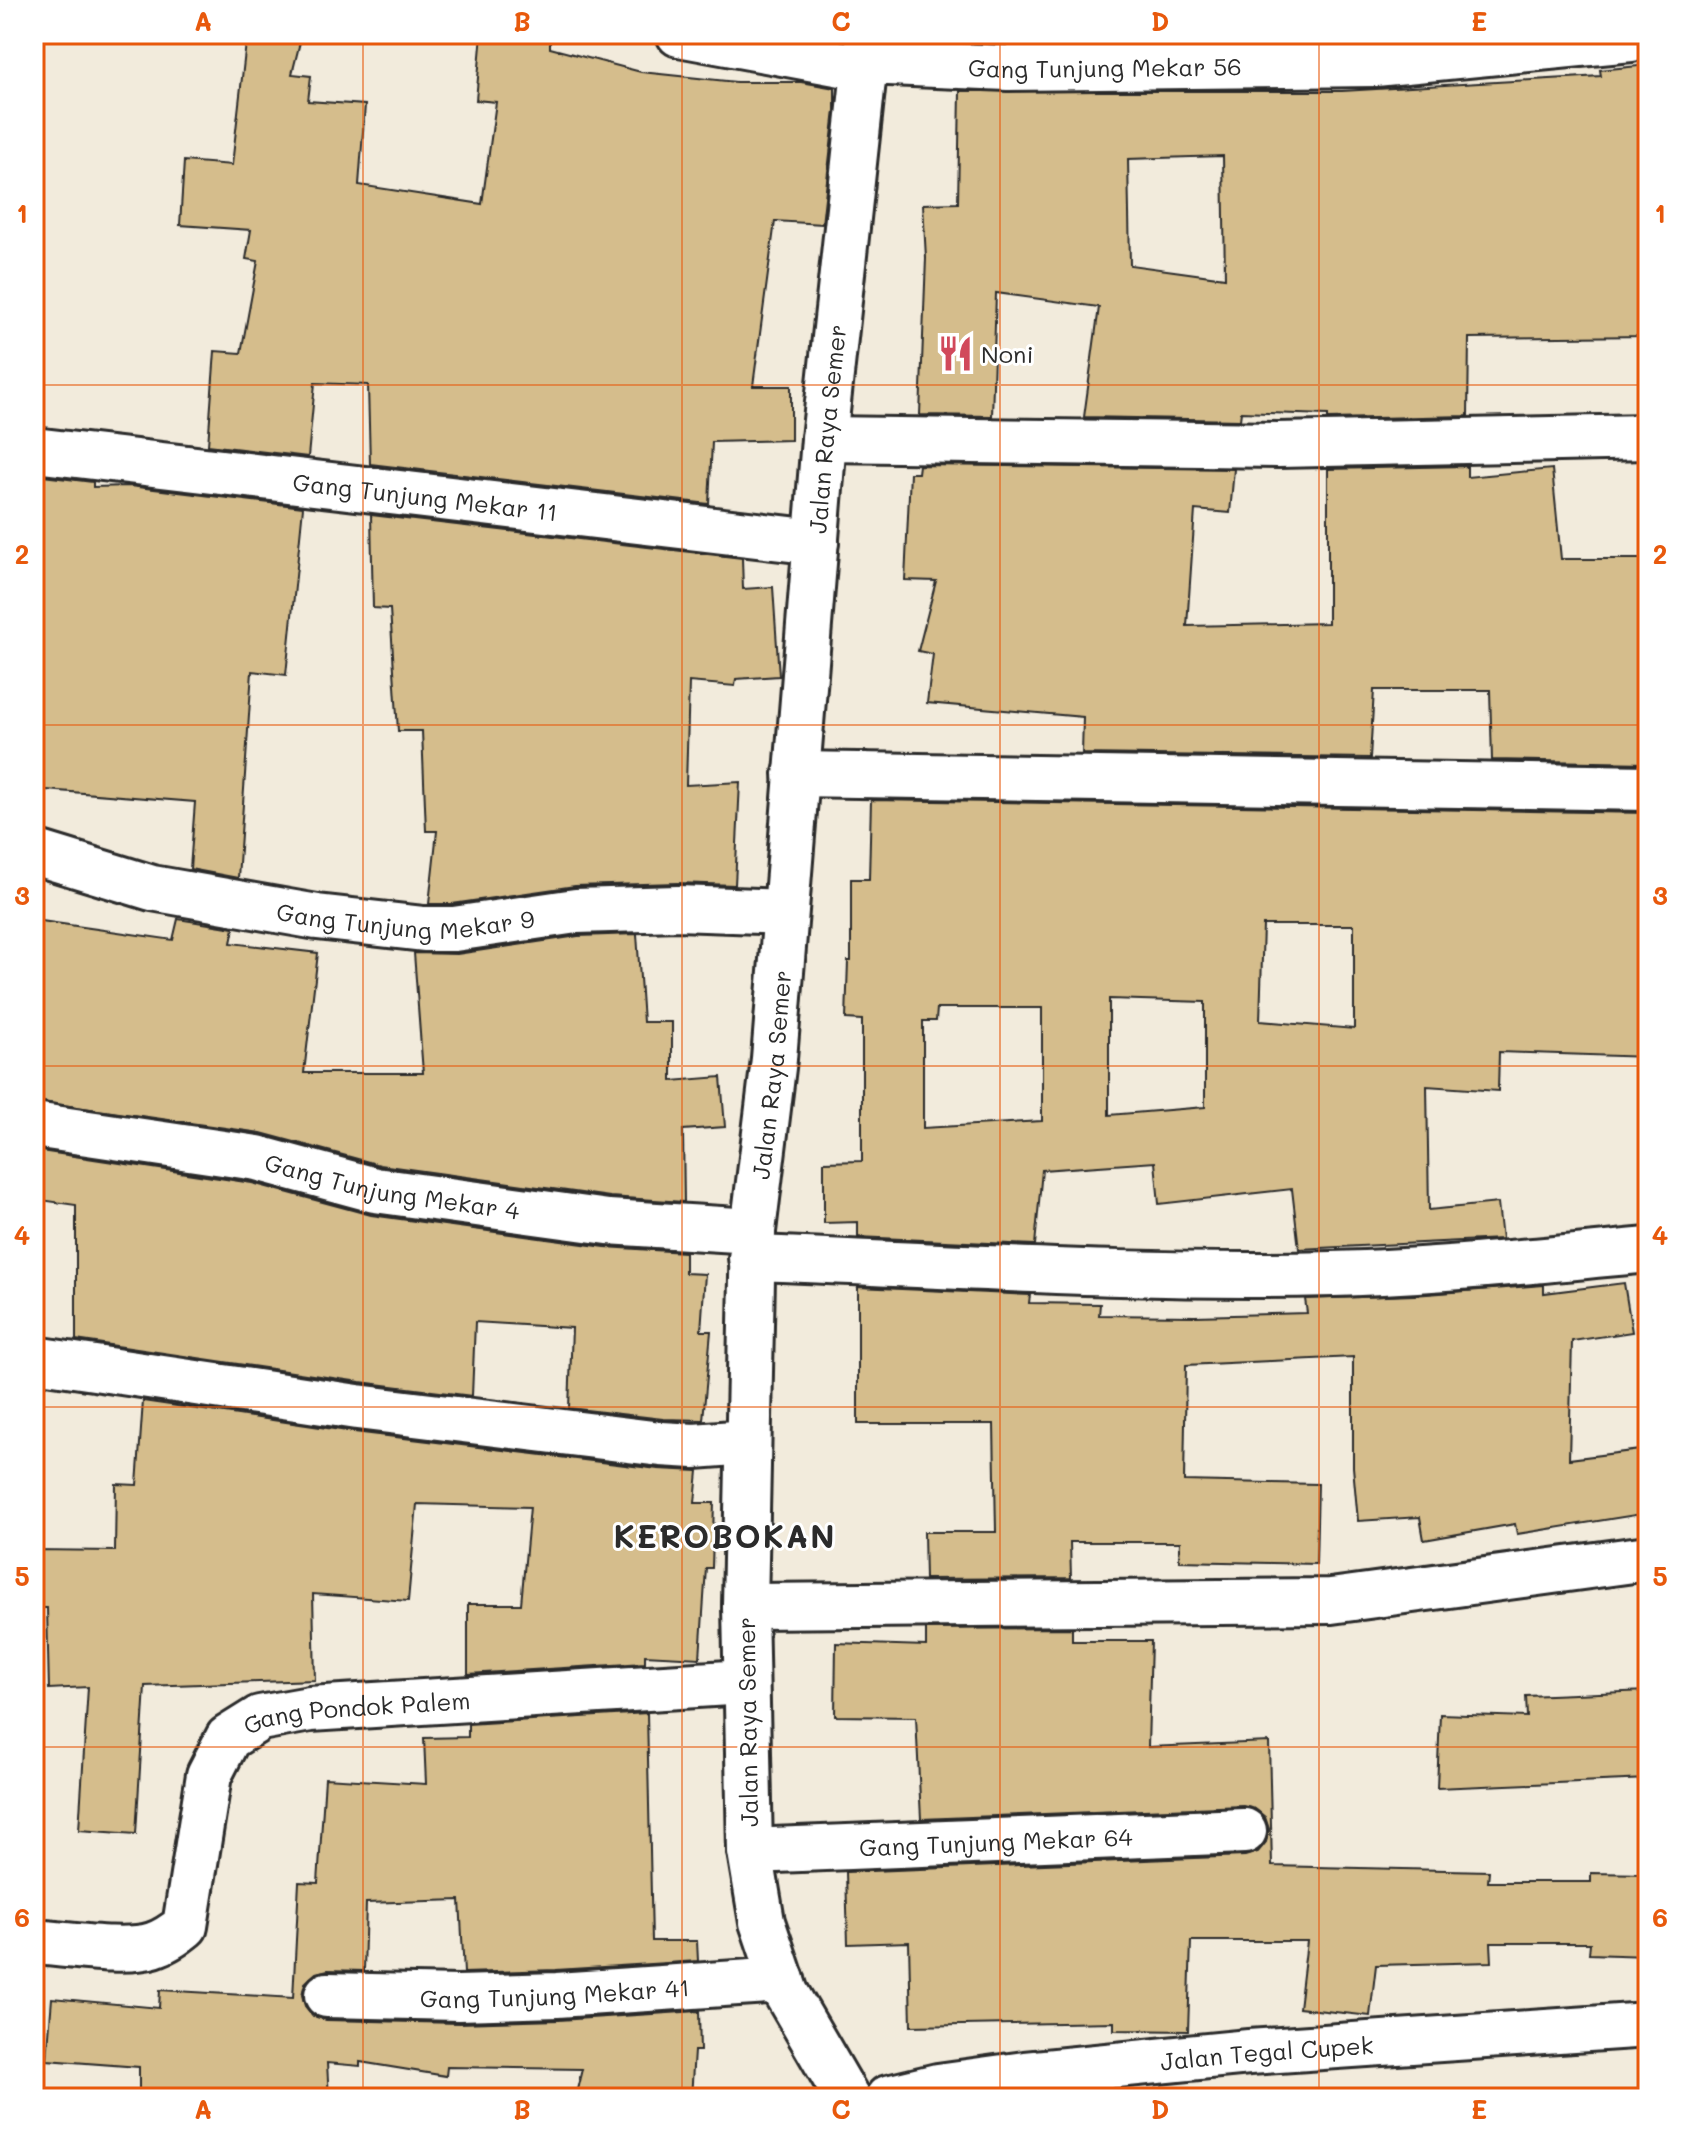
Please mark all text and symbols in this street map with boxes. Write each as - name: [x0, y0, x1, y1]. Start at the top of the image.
- text: A: [194, 4, 212, 38]
- text: B: [513, 4, 531, 38]
- text: C: [831, 4, 851, 38]
- text: D: [1151, 4, 1169, 38]
- text: E: [1471, 4, 1487, 38]
- street label: Gang Tunjung Mekar 56: [967, 50, 1242, 84]
- text: 1: [16, 196, 28, 230]
- text: 1: [1654, 196, 1666, 230]
- street label: Jalan Raya Semer: [801, 323, 852, 535]
- restaurant icon: Noni: [936, 334, 974, 372]
- place label: Noni: [981, 338, 1034, 369]
- street label: Gang Tunjung Mekar 11: [291, 465, 559, 527]
- text: 2: [15, 537, 29, 571]
- text: 2: [1653, 537, 1667, 571]
- text: 3: [14, 878, 30, 912]
- text: 3: [1652, 878, 1668, 912]
- street label: Gang Tunjung Mekar 9: [274, 895, 536, 945]
- street label: Jalan Raya Semer: [744, 969, 797, 1181]
- street label: Gang Tunjung Mekar 4: [262, 1145, 522, 1225]
- text: 4: [14, 1218, 30, 1252]
- text: 4: [1652, 1218, 1668, 1252]
- district label: KEROBOKAN: [614, 1514, 836, 1556]
- text: 5: [14, 1559, 30, 1593]
- text: 5: [1652, 1559, 1668, 1593]
- street label: Jalan Raya Semer: [730, 1617, 764, 1827]
- street label: Gang Pondok Palem: [237, 1684, 471, 1741]
- street label: Gang Tunjung Mekar 64: [858, 1820, 1133, 1862]
- text: 6: [14, 1900, 30, 1934]
- text: 6: [1652, 1900, 1668, 1934]
- street label: Gang Tunjung Mekar 41: [420, 1971, 691, 2014]
- street label: Jalan Tegal Cupek: [1159, 2028, 1374, 2076]
- text: A: [194, 2092, 212, 2126]
- text: B: [513, 2092, 531, 2126]
- text: C: [831, 2092, 851, 2126]
- text: D: [1151, 2092, 1169, 2126]
- text: E: [1471, 2092, 1487, 2126]

